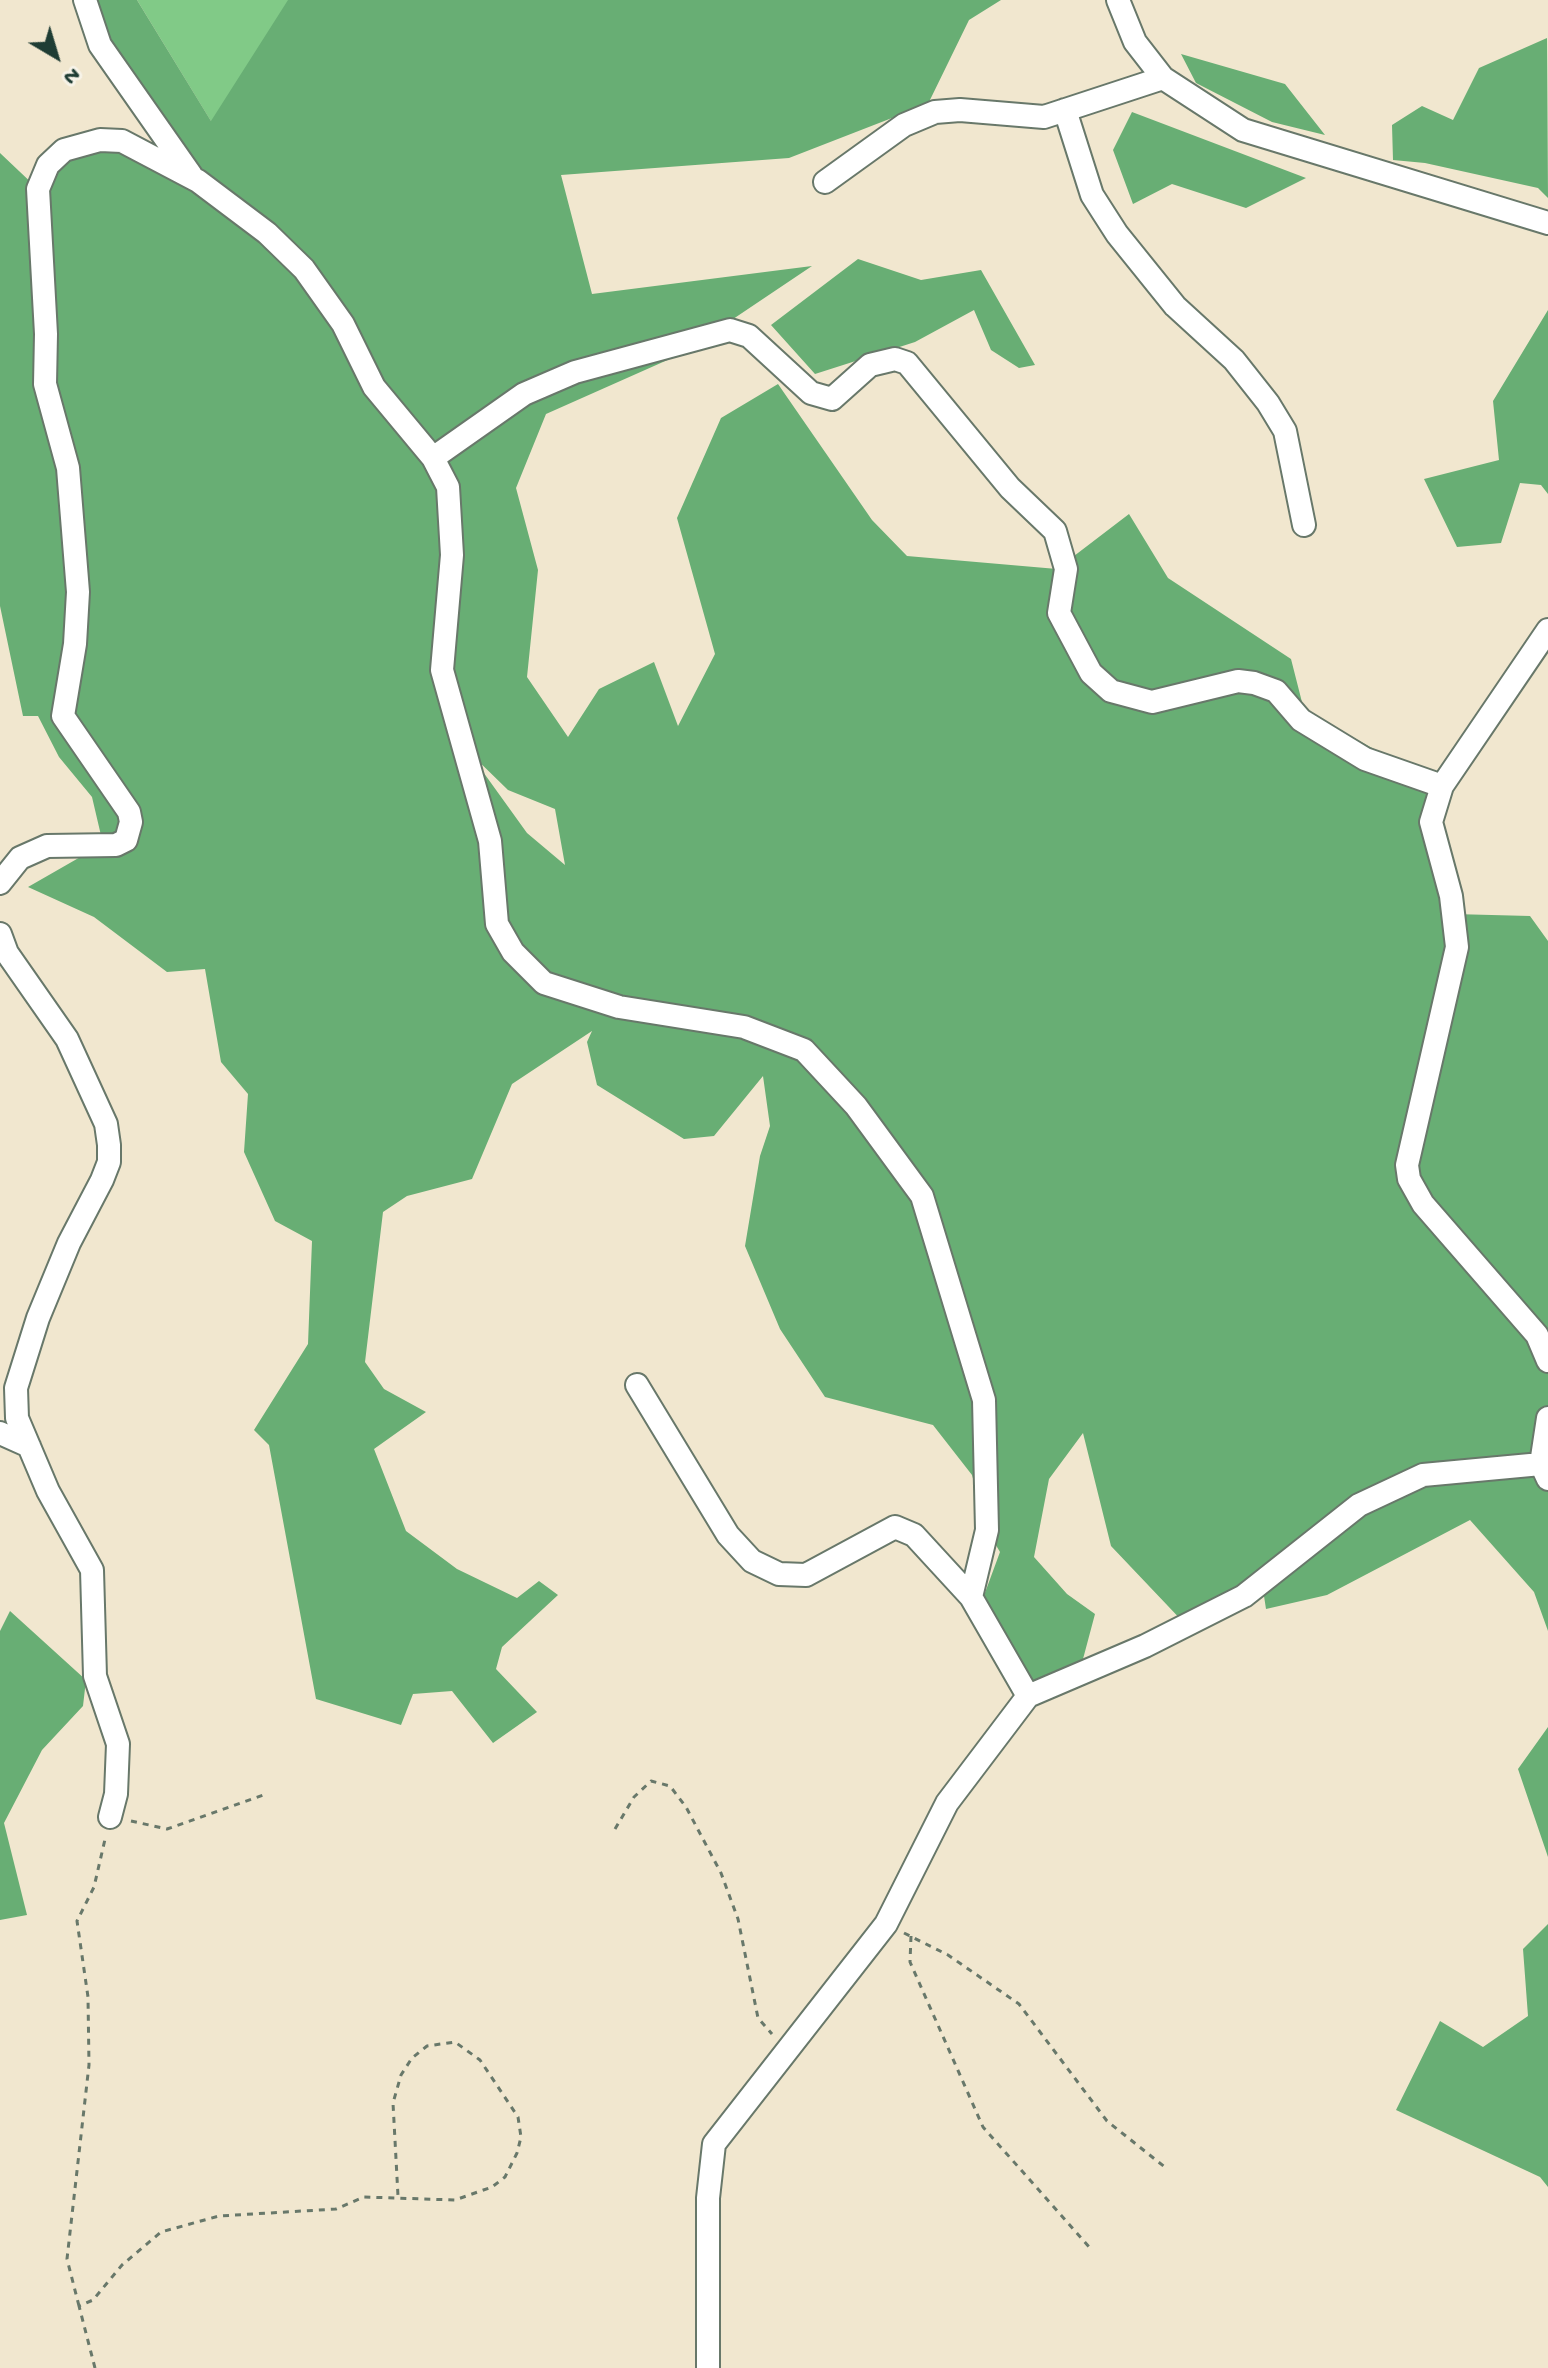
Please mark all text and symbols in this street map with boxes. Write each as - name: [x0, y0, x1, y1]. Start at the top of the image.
- north arrow: [16, 16, 96, 96]
- text: N: [57, 60, 84, 90]

